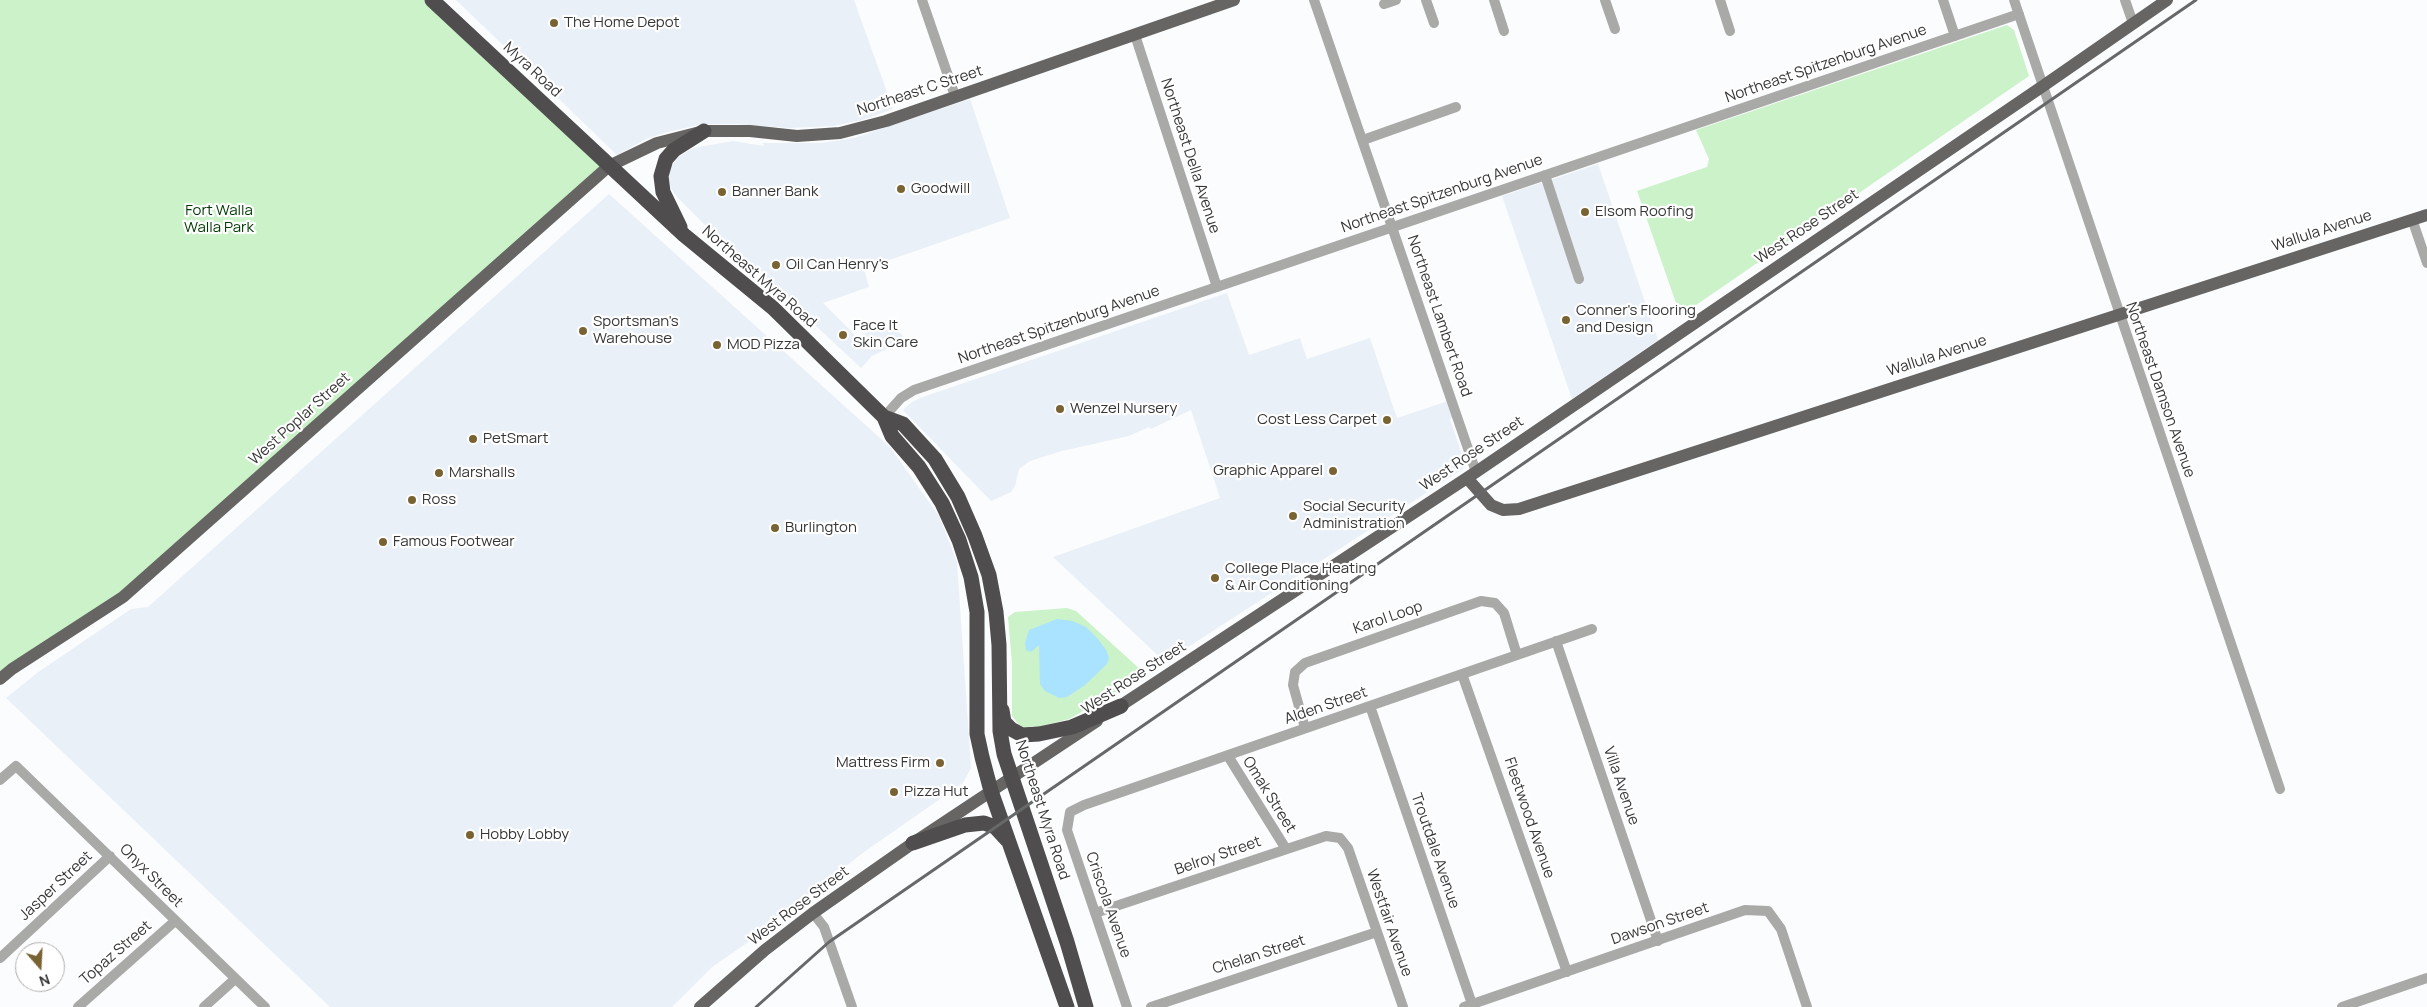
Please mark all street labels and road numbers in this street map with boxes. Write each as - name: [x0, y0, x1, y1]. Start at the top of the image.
- street label: Northeast Spitzenburg Avenue: [1723, 21, 1929, 107]
- street label: Myra Road: [499, 39, 565, 101]
- street label: Northeast C Street: [855, 62, 985, 120]
- street label: Northeast Della Avenue: [1156, 76, 1224, 236]
- street label: Northeast Spitzenburg Avenue: [1339, 151, 1545, 237]
- street label: West Rose Street: [1752, 186, 1862, 268]
- street label: Wallula Avenue: [2270, 206, 2374, 256]
- street label: Northeast Myra Road: [698, 222, 820, 332]
- street label: Northeast Lambert Road: [1403, 233, 1475, 399]
- street label: Northeast Spitzenburg Avenue: [956, 282, 1162, 368]
- street label: Northeast Damson Avenue: [2121, 300, 2199, 480]
- street label: Wallula Avenue: [1885, 331, 1989, 381]
- street label: West Poplar Street: [246, 369, 354, 469]
- street label: West Rose Street: [1417, 413, 1527, 495]
- street label: Karol Loop: [1351, 598, 1425, 638]
- street label: West Rose Street: [1078, 638, 1190, 718]
- street label: Alden Street: [1282, 683, 1370, 729]
- street label: Northeast Myra Road: [1011, 738, 1073, 882]
- street label: Villa Avenue: [1599, 744, 1643, 828]
- street label: Omak Street: [1238, 754, 1300, 836]
- street label: Fleetwood Avenue: [1500, 755, 1558, 881]
- street label: Troutdale Avenue: [1407, 791, 1463, 911]
- street label: Belroy Street: [1172, 833, 1264, 879]
- street label: Onyx Street: [116, 841, 186, 911]
- street label: Jasper Street: [16, 848, 96, 924]
- street label: Criscola Avenue: [1081, 850, 1135, 960]
- street label: West Rose Street: [745, 862, 853, 950]
- street label: Westfair Avenue: [1362, 867, 1416, 979]
- street label: Dawson Street: [1609, 899, 1711, 949]
- street label: Topaz Street: [77, 917, 155, 989]
- street label: Chelan Street: [1210, 932, 1308, 978]

